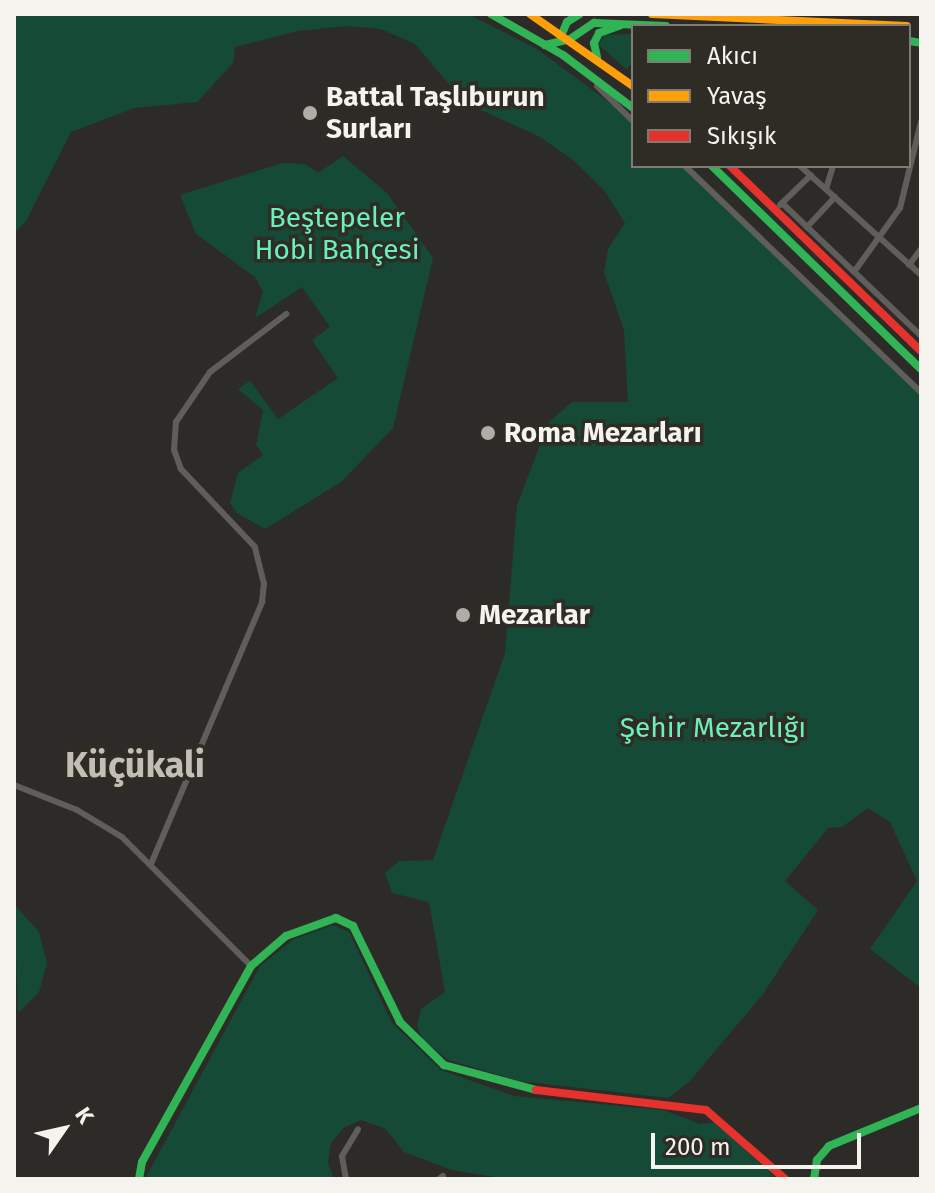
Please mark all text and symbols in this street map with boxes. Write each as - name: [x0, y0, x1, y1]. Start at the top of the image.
- legend: [631, 24, 911, 168]
- text: Akıcı: [707, 42, 758, 70]
- place label: Battal Taşlıburun Surları: [326, 80, 545, 146]
- text: Yavaş: [707, 82, 766, 110]
- marker: Battal Taşlıburun Surları: [301, 104, 319, 122]
- text: Sıkışık: [707, 122, 776, 150]
- park label: Beştepeler Hobi Bahçesi: [254, 201, 420, 267]
- place label: Roma Mezarları: [504, 416, 702, 450]
- marker: Roma Mezarları: [479, 424, 497, 442]
- place label: Mezarlar: [479, 598, 590, 632]
- marker: Mezarlar: [454, 606, 472, 624]
- park label: Şehir Mezarlığı: [620, 711, 806, 745]
- district label: Küçükali: [65, 744, 205, 788]
- north arrow: [24, 1089, 104, 1169]
- text: K: [69, 1102, 99, 1129]
- scale bar: [655, 1117, 865, 1167]
- text: 200 m: [665, 1133, 731, 1161]

